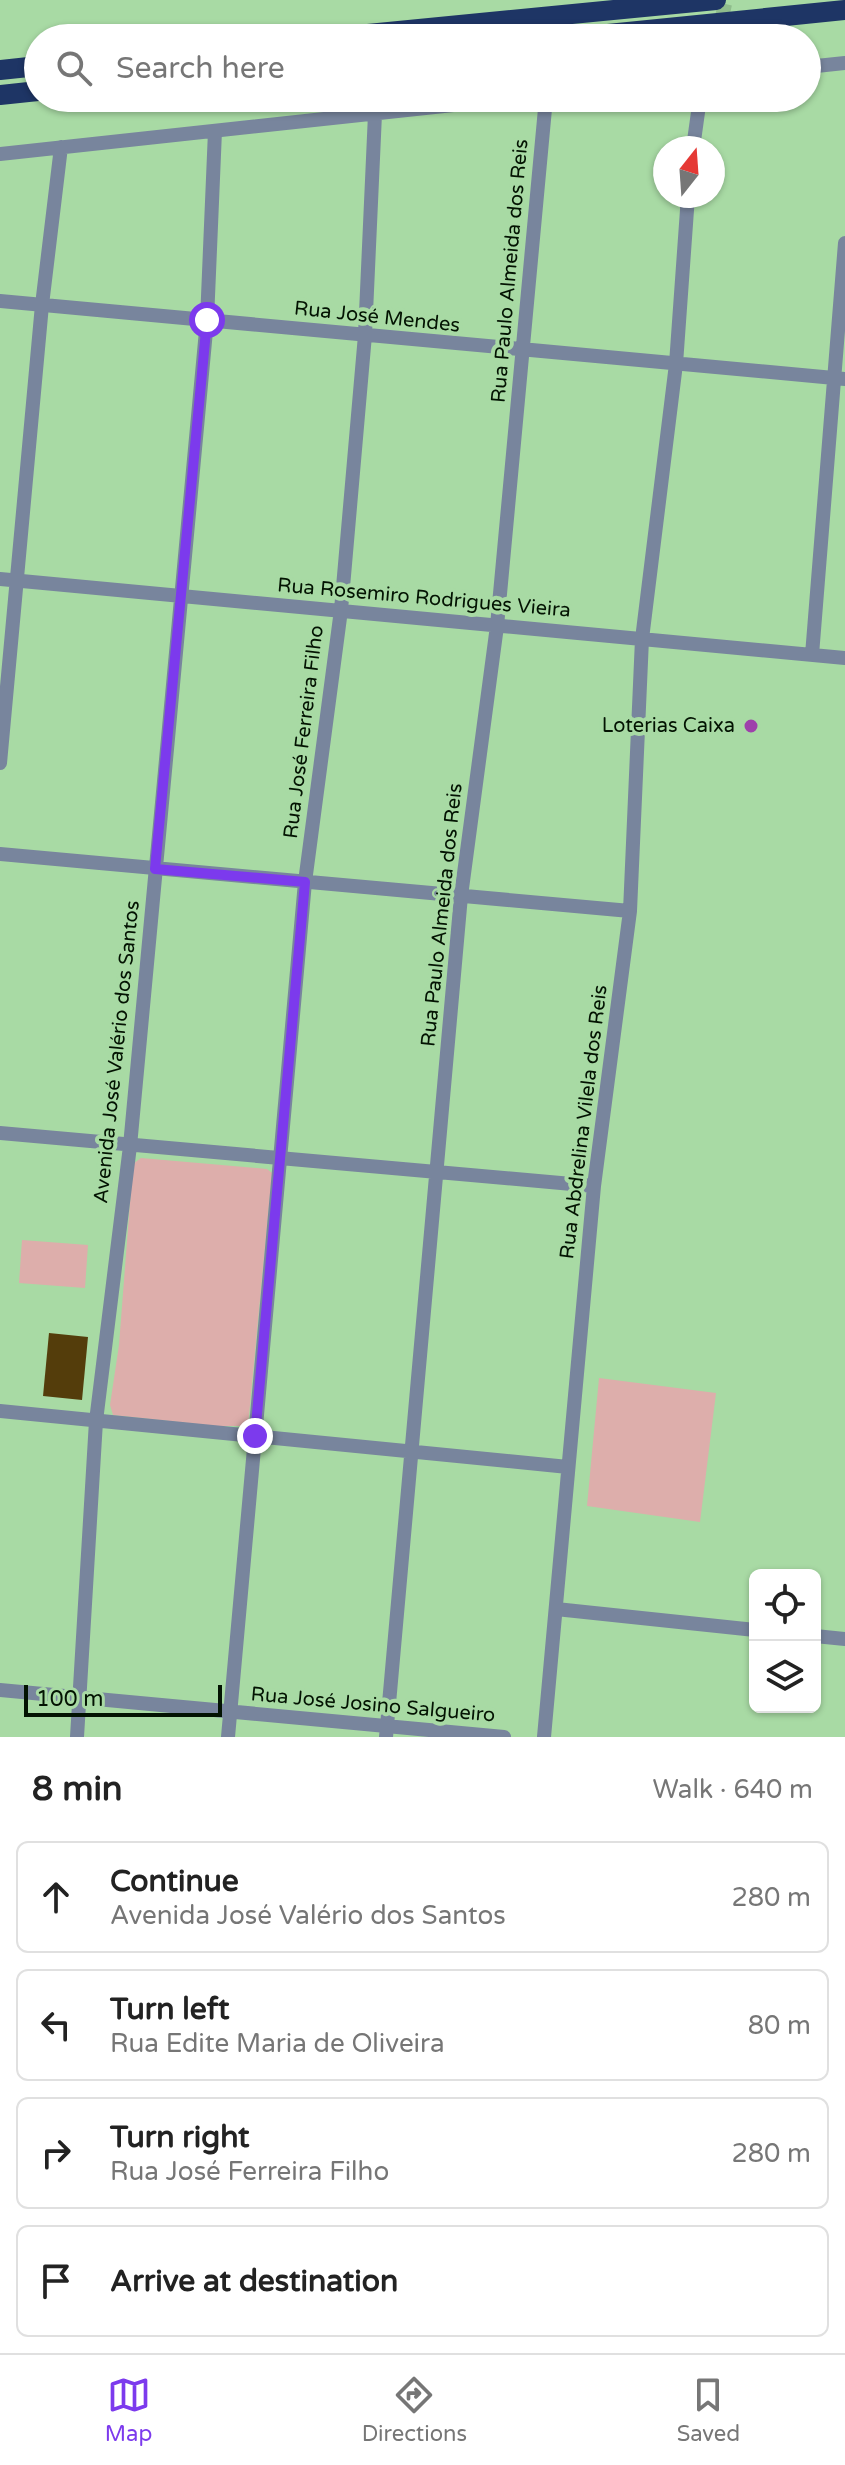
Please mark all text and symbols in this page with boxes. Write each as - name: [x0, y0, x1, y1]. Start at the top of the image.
- search box: [24, 24, 821, 112]
- icon: search: [52, 46, 96, 90]
- text: Search here: [116, 50, 285, 87]
- north arrow: [653, 136, 725, 208]
- street label: Rua Paulo Almeida dos Reis: [487, 138, 533, 404]
- street label: Rua José Mendes: [293, 296, 461, 338]
- route start: [189, 302, 225, 338]
- street label: Rua Rosemiro Rodrigues Vieira: [276, 573, 572, 623]
- street label: Rua José Ferreira Filho: [279, 624, 329, 840]
- place label: Loterias Caixa: [602, 714, 735, 738]
- marker: Loterias Caixa: [742, 717, 760, 735]
- street label: Rua Paulo Almeida dos Reis: [416, 782, 468, 1048]
- street label: Avenida José Valério dos Santos: [89, 899, 145, 1205]
- street label: Rua Abdrelina Vilela dos Reis: [555, 983, 613, 1261]
- route end: [237, 1418, 273, 1454]
- map controls: [749, 1569, 821, 1713]
- button: locate: [749, 1569, 821, 1641]
- button: layers: [749, 1641, 821, 1713]
- scale bar: [24, 1681, 222, 1717]
- street label: Rua José Josino Salgueiro: [250, 1682, 496, 1728]
- text: 100 m: [36, 1686, 103, 1712]
- text: 8 min: [32, 1769, 123, 1810]
- text: Walk · 640 m: [653, 1774, 813, 1805]
- text: Continue: [110, 1863, 239, 1900]
- icon: ahead: [34, 1875, 78, 1919]
- text: 280 m: [731, 1882, 811, 1913]
- text: Avenida José Valério dos Santos: [110, 1900, 506, 1931]
- text: Turn left: [110, 1991, 229, 2028]
- icon: left: [34, 2003, 78, 2047]
- text: 80 m: [748, 2010, 811, 2041]
- text: Rua Edite Maria de Oliveira: [110, 2028, 445, 2059]
- text: Turn right: [110, 2119, 250, 2156]
- icon: right: [34, 2131, 78, 2175]
- text: 280 m: [731, 2138, 811, 2169]
- text: Rua José Ferreira Filho: [110, 2156, 389, 2187]
- icon: arrive: [34, 2259, 78, 2303]
- text: Arrive at destination: [110, 2263, 398, 2300]
- tab: Map: [105, 2373, 152, 2447]
- tab: Directions: [362, 2373, 467, 2447]
- tab: Saved: [677, 2373, 740, 2447]

